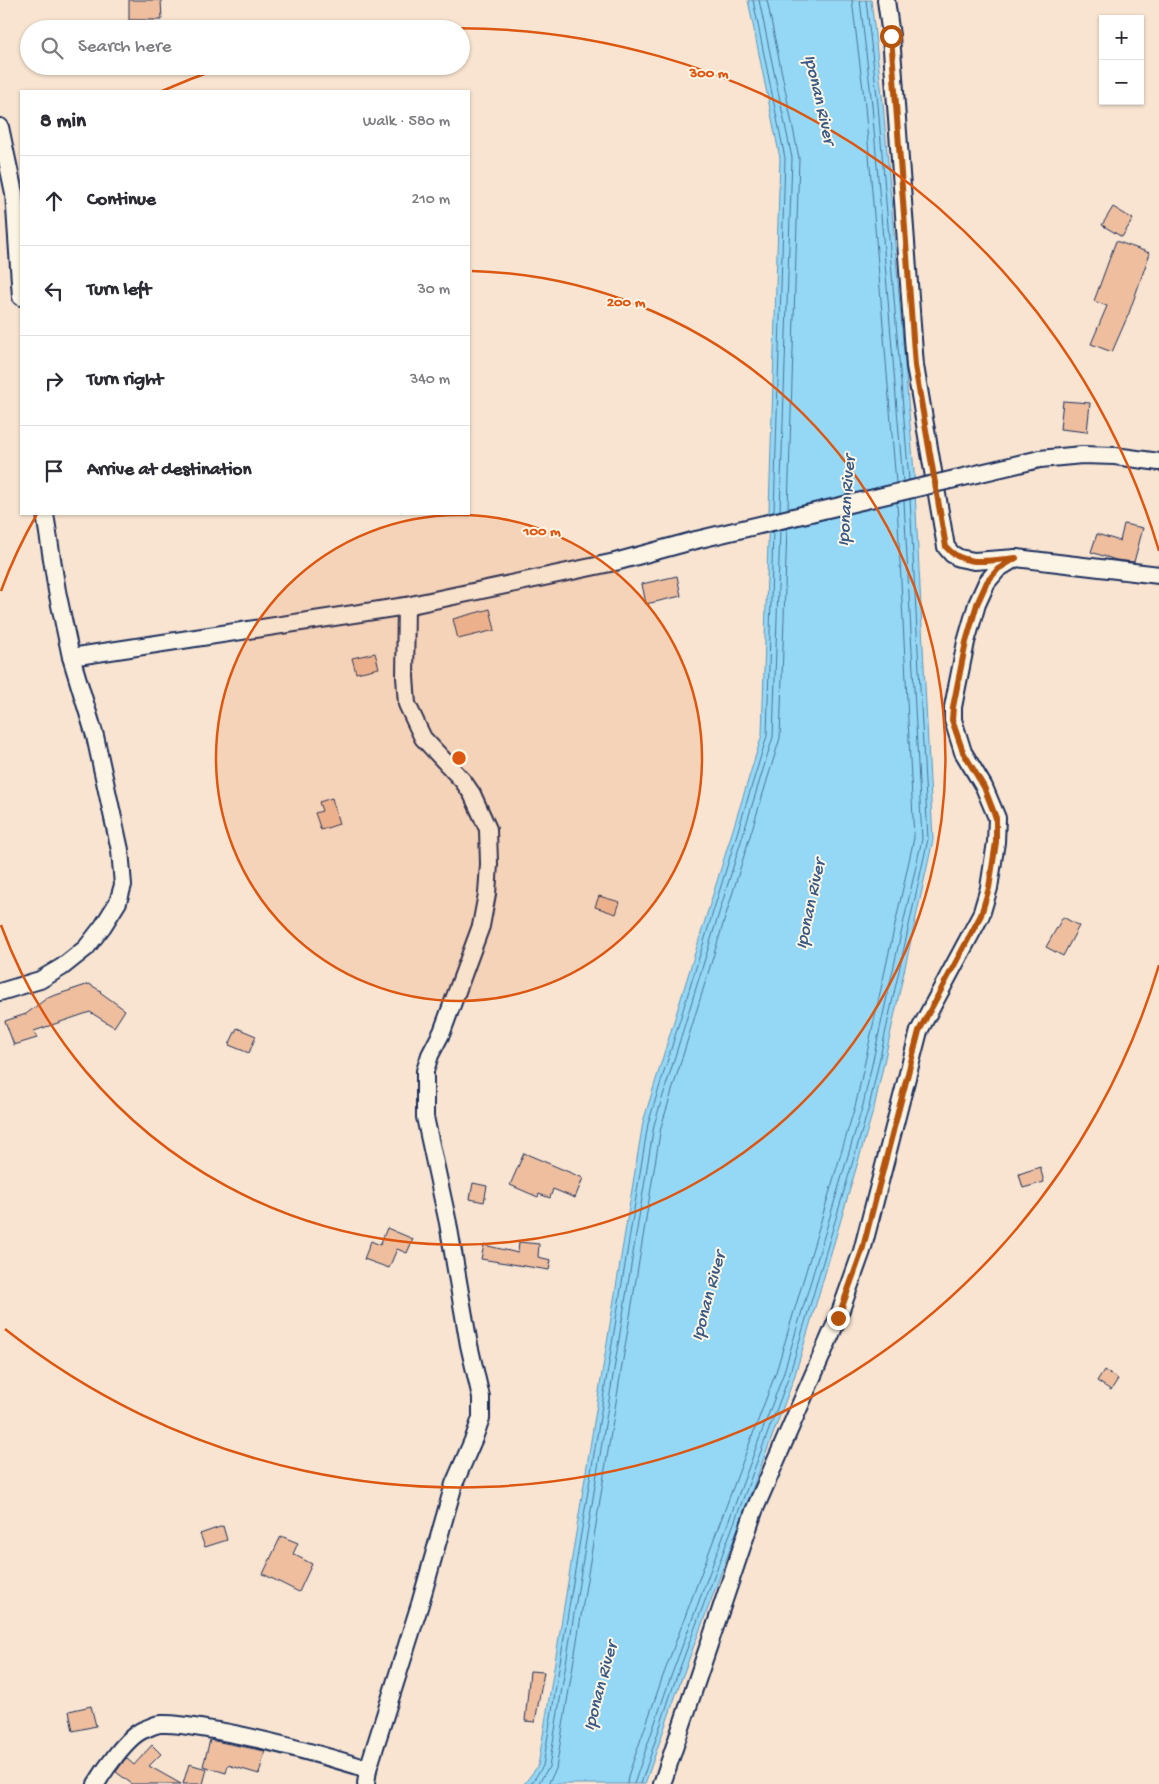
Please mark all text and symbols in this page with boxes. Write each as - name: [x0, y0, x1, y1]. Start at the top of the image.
- map controls: [1099, 15, 1144, 105]
- button: +: [1099, 15, 1144, 60]
- search box: [20, 20, 470, 75]
- route start: [880, 25, 903, 48]
- icon: search: [38, 34, 66, 62]
- text: Search here: [78, 36, 172, 59]
- water label: Iponan River: [798, 53, 840, 150]
- button: −: [1099, 60, 1144, 105]
- text: 300 m: [688, 65, 729, 83]
- text: 8 min: [40, 110, 86, 135]
- text: Walk · 580 m: [363, 113, 450, 132]
- icon: ahead: [40, 187, 68, 215]
- text: Continue: [87, 189, 156, 212]
- text: 210 m: [411, 191, 450, 210]
- icon: left: [40, 277, 68, 305]
- text: Turn left: [87, 279, 151, 302]
- text: 30 m: [417, 281, 450, 300]
- text: 200 m: [607, 294, 646, 312]
- icon: right: [40, 367, 68, 395]
- text: Turn right: [87, 369, 163, 392]
- text: 340 m: [410, 371, 450, 390]
- water label: Iponan River: [834, 452, 861, 547]
- icon: arrive: [40, 457, 68, 485]
- text: Arrive at destination: [87, 459, 251, 482]
- text: 100 m: [522, 523, 561, 541]
- centre of rings: [450, 749, 468, 767]
- water label: Iponan River: [792, 854, 832, 951]
- water label: Iponan River: [688, 1247, 732, 1343]
- route end: [827, 1307, 850, 1330]
- water label: Iponan River: [580, 1637, 624, 1733]

